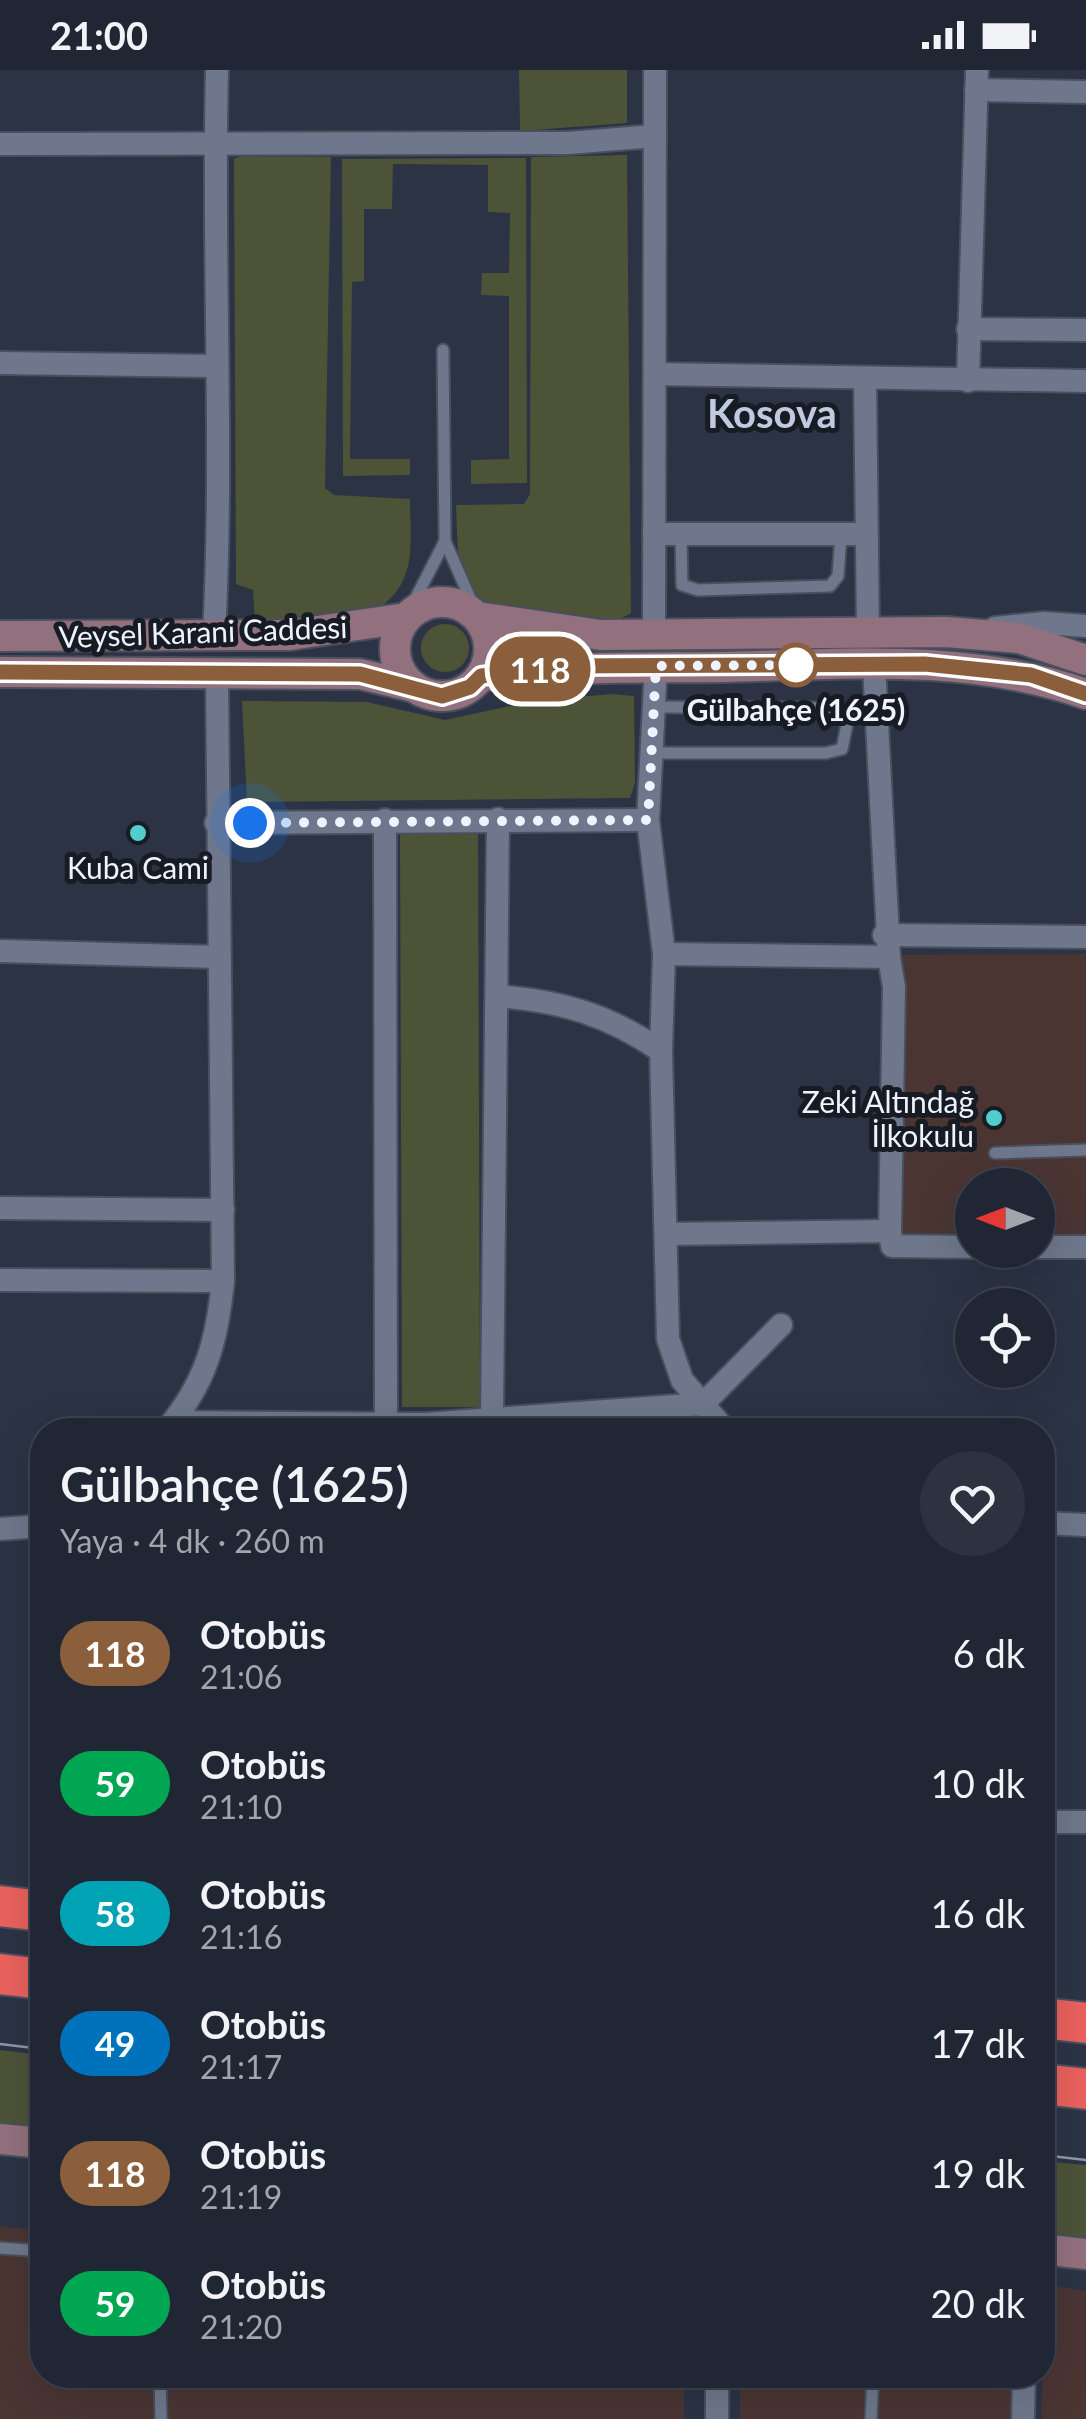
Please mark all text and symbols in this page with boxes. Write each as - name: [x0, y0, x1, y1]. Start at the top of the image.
- text: 21:00: [50, 12, 148, 58]
- district label: Kosova: [707, 389, 837, 437]
- street label: Veysel Karani Caddesi: [58, 608, 348, 654]
- line badge: 118: [482, 636, 598, 702]
- marker: Gülbahçe (1625): [775, 644, 817, 686]
- text: 118: [510, 648, 570, 690]
- place label: Gülbahçe (1625): [687, 691, 905, 727]
- your location: [225, 798, 275, 848]
- marker: Kuba Cami: [127, 822, 149, 844]
- place label: Kuba Cami: [67, 849, 209, 885]
- place label: Zeki Altındağ İlkokulu: [802, 1083, 974, 1153]
- marker: Zeki Altındağ İlkokulu: [983, 1107, 1005, 1129]
- north arrow: [955, 1168, 1055, 1268]
- map controls: [955, 1168, 1055, 1388]
- button: locate: [955, 1288, 1055, 1388]
- button: heart: [920, 1451, 1025, 1556]
- text: Gülbahçe (1625): [60, 1455, 409, 1512]
- text: Yaya · 4 dk · 260 m: [60, 1521, 325, 1560]
- text: Otobüs: [200, 1611, 326, 1657]
- text: 6 dk: [953, 1630, 1025, 1676]
- text: 118: [85, 1632, 145, 1674]
- text: 21:06: [200, 1657, 282, 1696]
- text: Otobüs: [200, 1741, 326, 1787]
- text: 10 dk: [931, 1760, 1025, 1806]
- text: 59: [95, 1762, 135, 1804]
- text: 21:10: [200, 1787, 282, 1826]
- text: Otobüs: [200, 1871, 326, 1917]
- text: 16 dk: [931, 1890, 1025, 1936]
- text: 58: [95, 1892, 135, 1934]
- text: 21:16: [200, 1917, 282, 1956]
- text: Otobüs: [200, 2001, 326, 2047]
- text: 17 dk: [931, 2020, 1025, 2066]
- text: 49: [95, 2022, 135, 2064]
- text: 21:17: [200, 2047, 282, 2086]
- text: Otobüs: [200, 2131, 326, 2177]
- text: 19 dk: [931, 2150, 1025, 2196]
- text: 118: [85, 2152, 145, 2194]
- text: 21:19: [200, 2177, 282, 2216]
- text: Otobüs: [200, 2261, 326, 2307]
- text: 20 dk: [931, 2280, 1025, 2326]
- text: 59: [95, 2282, 135, 2324]
- text: 21:20: [200, 2307, 282, 2346]

